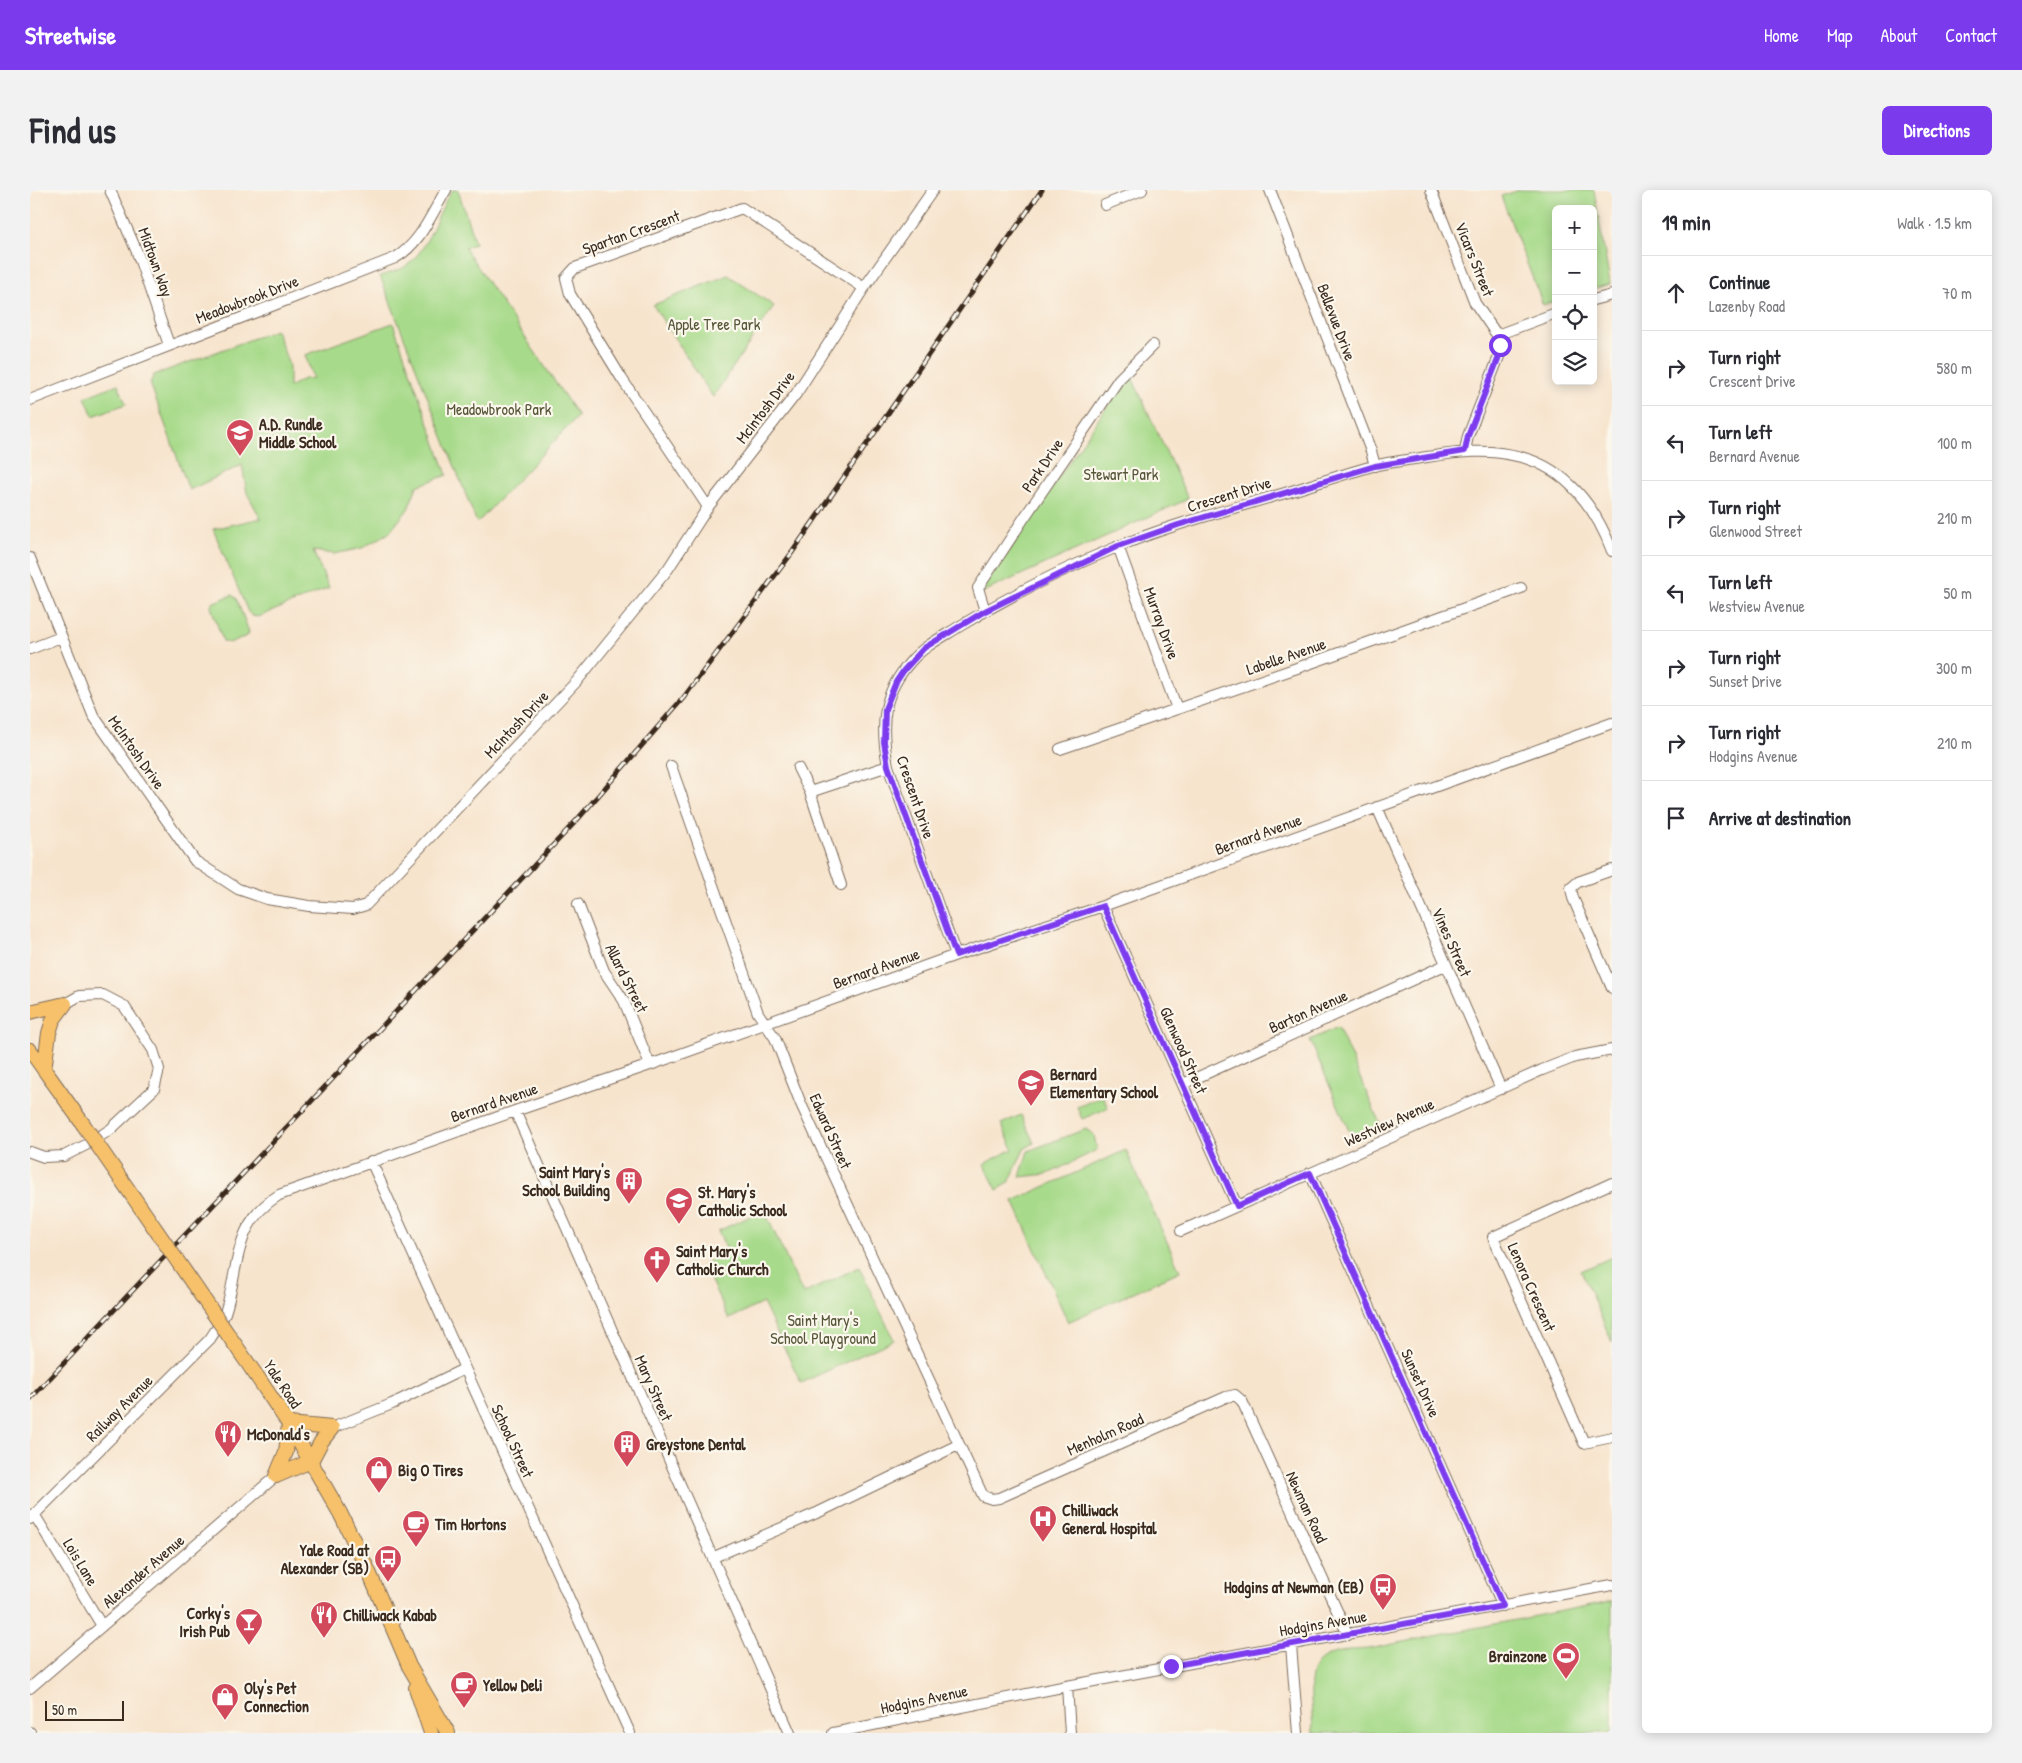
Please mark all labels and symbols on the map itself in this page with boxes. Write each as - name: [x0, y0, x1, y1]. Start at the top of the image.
- street label: Spartan Crescent: [579, 204, 683, 260]
- street label: Vicars Street: [1450, 219, 1500, 300]
- street label: Midtown Way: [133, 224, 179, 300]
- street label: Meadowbrook Drive: [192, 269, 302, 329]
- street label: Bellevue Drive: [1312, 280, 1362, 364]
- park label: Apple Tree Park: [668, 313, 761, 335]
- route start: [1489, 334, 1512, 357]
- street label: McIntosh Drive: [731, 366, 800, 448]
- park label: Meadowbrook Park: [447, 398, 552, 420]
- place label: A.D. Rundle Middle School: [259, 413, 337, 453]
- school or university icon: A.D. Rundle Middle School: [225, 418, 255, 457]
- street label: Park Drive: [1016, 433, 1068, 496]
- park label: Stewart Park: [1083, 463, 1159, 485]
- street label: Crescent Drive: [1184, 471, 1274, 517]
- street label: Murray Drive: [1139, 584, 1185, 663]
- street label: Labelle Avenue: [1243, 632, 1329, 680]
- street label: McIntosh Drive: [479, 685, 554, 763]
- street label: McIntosh Drive: [104, 711, 171, 794]
- street label: Crescent Drive: [892, 752, 941, 842]
- street label: Bernard Avenue: [1212, 808, 1305, 860]
- street label: Vines Street: [1427, 904, 1477, 980]
- street label: Allard Street: [600, 940, 654, 1017]
- street label: Bernard Avenue: [830, 942, 923, 994]
- street label: Barton Avenue: [1265, 984, 1351, 1038]
- street label: Glenwood Street: [1155, 1003, 1213, 1097]
- place label: Bernard Elementary School: [1050, 1063, 1159, 1104]
- school or university icon: Bernard Elementary School: [1016, 1068, 1046, 1107]
- street label: Bernard Avenue: [447, 1077, 541, 1127]
- street label: Edward Street: [805, 1090, 858, 1173]
- street label: Westview Avenue: [1341, 1092, 1438, 1152]
- place label: Saint Mary's School Building: [522, 1161, 611, 1202]
- building icon: Saint Mary's School Building: [614, 1166, 644, 1205]
- place label: St. Mary's Catholic School: [698, 1181, 788, 1221]
- school or university icon: St. Mary's Catholic School: [664, 1186, 694, 1225]
- street label: Lenora Crescent: [1503, 1239, 1562, 1335]
- place label: Saint Mary's Catholic Church: [676, 1240, 769, 1280]
- church icon: Saint Mary's Catholic Church: [642, 1245, 672, 1284]
- park label: Saint Mary's School Playground: [770, 1309, 876, 1349]
- street label: Sunset Drive: [1396, 1345, 1446, 1421]
- street label: Mary Street: [630, 1352, 678, 1425]
- street label: Yale Road: [259, 1356, 307, 1412]
- street label: Railway Avenue: [81, 1369, 158, 1446]
- street label: School Street: [486, 1401, 540, 1482]
- street label: Menholm Road: [1063, 1407, 1147, 1461]
- restaurant icon: McDonald's: [213, 1419, 243, 1458]
- place label: McDonald's: [247, 1423, 310, 1445]
- building icon: Greystone Dental: [612, 1429, 642, 1468]
- place label: Greystone Dental: [646, 1433, 746, 1456]
- shop icon: Big O Tires: [364, 1455, 394, 1494]
- place label: Big O Tires: [398, 1459, 464, 1482]
- street label: Newman Road: [1281, 1468, 1333, 1546]
- place label: Chilliwack General Hospital: [1062, 1499, 1157, 1540]
- hospital icon: Chilliwack General Hospital: [1028, 1504, 1058, 1543]
- cafe icon: Tim Hortons: [401, 1509, 431, 1548]
- place label: Tim Hortons: [434, 1513, 507, 1535]
- street label: Alexander Avenue: [97, 1529, 189, 1613]
- street label: Lois Lane: [58, 1534, 104, 1590]
- place label: Yale Road at Alexander (SB): [281, 1539, 369, 1579]
- bus stop icon: Yale Road at Alexander (SB): [373, 1544, 403, 1583]
- bus stop icon: Hodgins at Newman (EB): [1368, 1572, 1398, 1611]
- place label: Hodgins at Newman (EB): [1224, 1576, 1364, 1599]
- restaurant icon: Chilliwack Kabab: [309, 1600, 339, 1639]
- place label: Corky's Irish Pub: [179, 1602, 231, 1642]
- place label: Chilliwack Kabab: [343, 1604, 437, 1626]
- street label: Hodgins Avenue: [1277, 1604, 1369, 1642]
- bar icon: Corky's Irish Pub: [234, 1607, 264, 1646]
- sports icon: Brainzone: [1551, 1641, 1581, 1680]
- place label: Brainzone: [1489, 1645, 1548, 1667]
- route end: [1160, 1655, 1183, 1678]
- cafe icon: Yellow Deli: [449, 1670, 479, 1709]
- place label: Yellow Deli: [483, 1674, 543, 1696]
- place label: Oly's Pet Connection: [244, 1677, 309, 1717]
- street label: Hodgins Avenue: [878, 1679, 970, 1719]
- shop icon: Oly's Pet Connection: [210, 1682, 240, 1721]
- scale bar: [45, 1698, 124, 1721]

